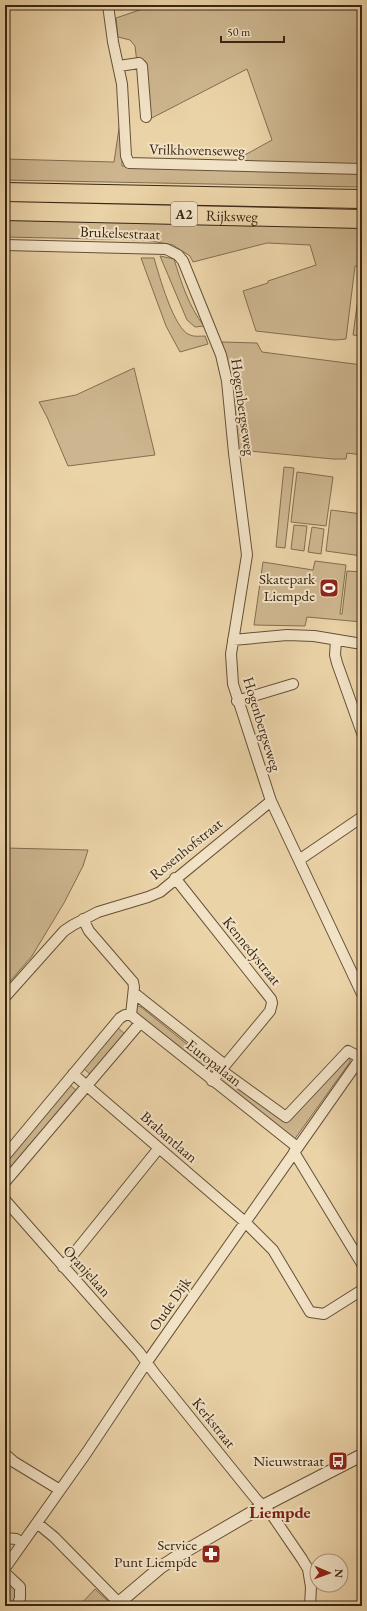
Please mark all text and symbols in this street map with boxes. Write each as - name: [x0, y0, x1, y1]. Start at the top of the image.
- scale bar: [221, 18, 284, 44]
- text: 50 m: [227, 24, 251, 40]
- street label: Vrilkhovenseweg: [149, 139, 246, 160]
- road number: A2: [171, 202, 197, 226]
- street label: Rijksweg: [206, 206, 259, 226]
- street label: Brukelsestraat: [80, 222, 161, 243]
- street label: Hogenbergseweg: [227, 357, 260, 457]
- place label: Skatepark Liempde: [259, 569, 316, 605]
- sports icon: Skatepark Liempde: [318, 577, 340, 599]
- street label: Hogenbergseweg: [239, 674, 286, 774]
- street label: Rosenhofstraat: [146, 813, 226, 884]
- street label: Kennedystraat: [219, 912, 286, 989]
- street label: Europalaan: [183, 1035, 246, 1090]
- street label: Brabantlaan: [137, 1107, 202, 1167]
- street label: Oranjelaan: [59, 1241, 116, 1301]
- street label: Oude Dijk: [144, 1272, 195, 1334]
- street label: Kerkstraat: [188, 1394, 241, 1452]
- bus stop icon: Nieuwstraat: [327, 1450, 349, 1472]
- place label: Nieuwstraat: [253, 1451, 324, 1470]
- district label: Liempde: [249, 1501, 311, 1523]
- place label: Service Punt Liempde: [114, 1535, 197, 1571]
- pharmacy icon: Service Punt Liempde: [200, 1543, 222, 1565]
- north arrow: [309, 1553, 349, 1593]
- text: N: [332, 1569, 346, 1578]

